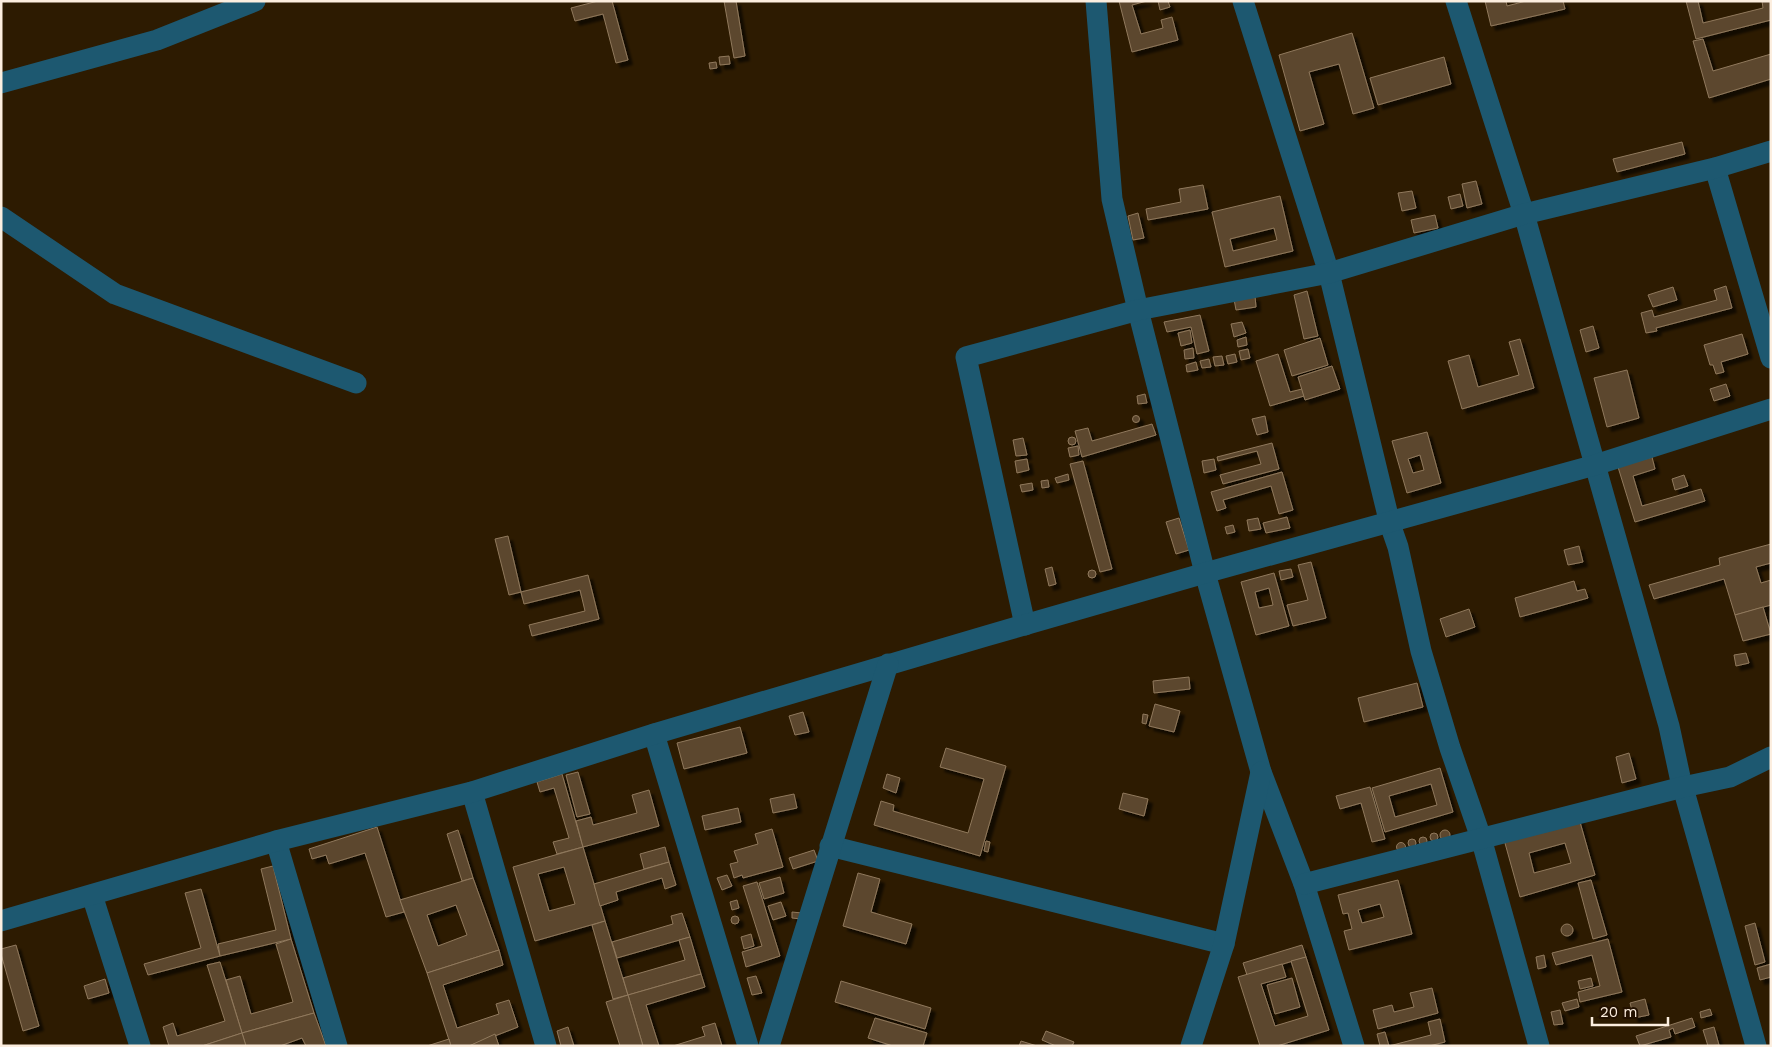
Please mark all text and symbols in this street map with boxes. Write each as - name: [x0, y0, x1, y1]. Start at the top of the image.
- scale bar: [1592, 994, 1668, 1026]
- text: 20 m: [1600, 1003, 1638, 1021]

